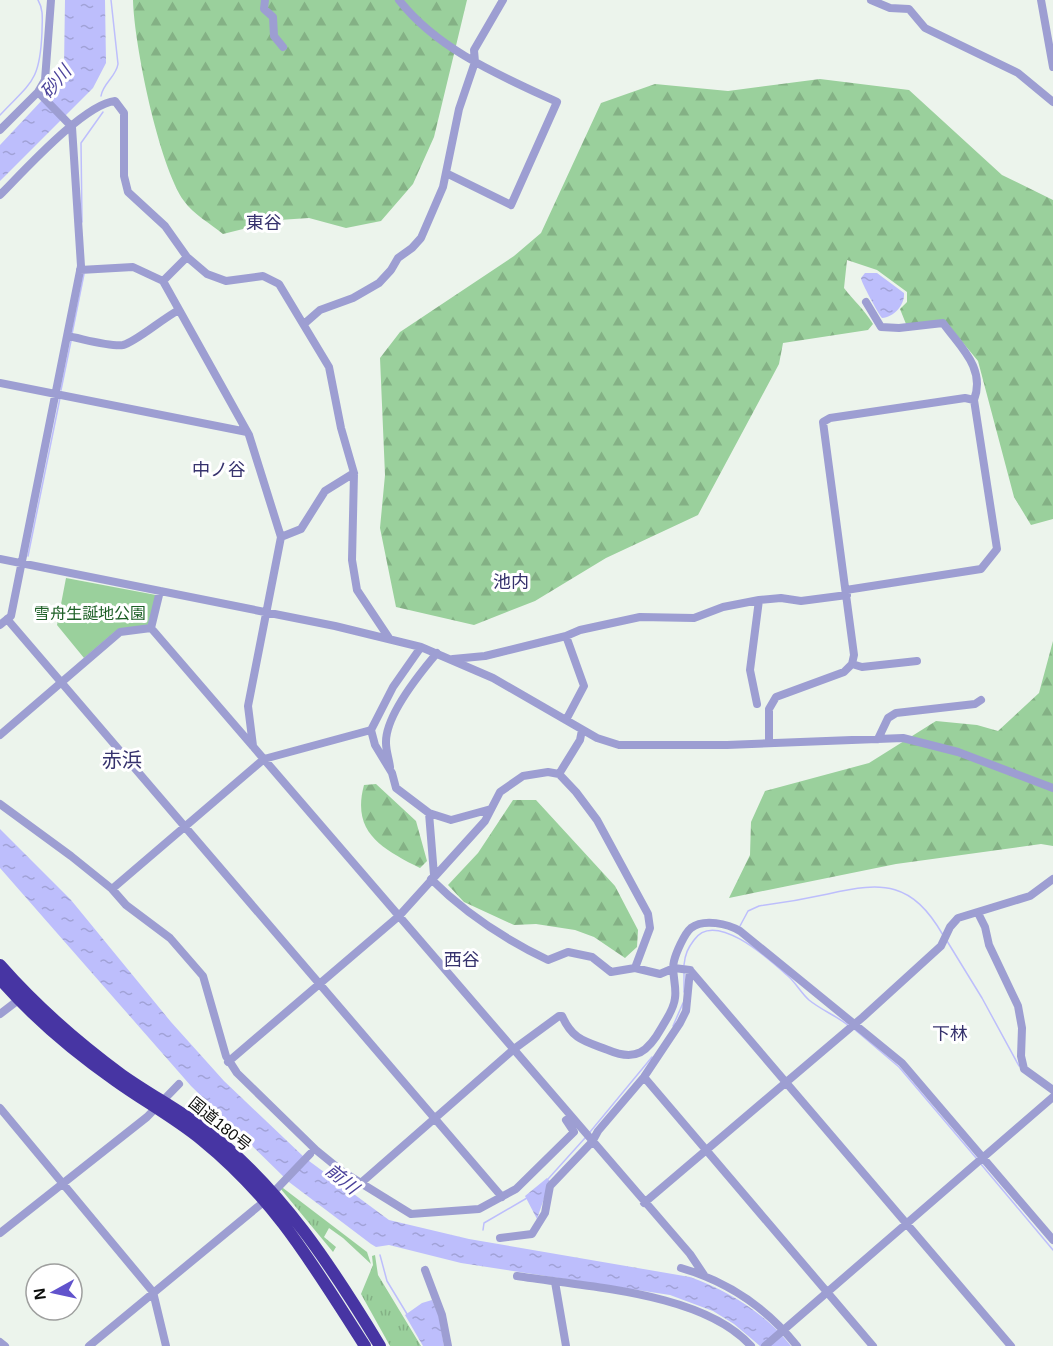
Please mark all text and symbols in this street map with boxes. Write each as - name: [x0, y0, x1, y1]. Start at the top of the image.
- water label: 砂川: [37, 60, 77, 102]
- district label: 東谷: [246, 213, 282, 233]
- district label: 中ノ谷: [192, 460, 246, 480]
- district label: 池内: [493, 572, 529, 592]
- park label: 雪舟生誕地公園: [34, 605, 146, 622]
- district label: 赤浜: [102, 749, 142, 771]
- district label: 西谷: [444, 950, 480, 970]
- district label: 下林: [932, 1024, 968, 1044]
- street label: 国道180号: [186, 1094, 254, 1154]
- water label: 前川: [322, 1160, 364, 1199]
- north arrow: [24, 1262, 84, 1322]
- text: N: [30, 1287, 49, 1301]

